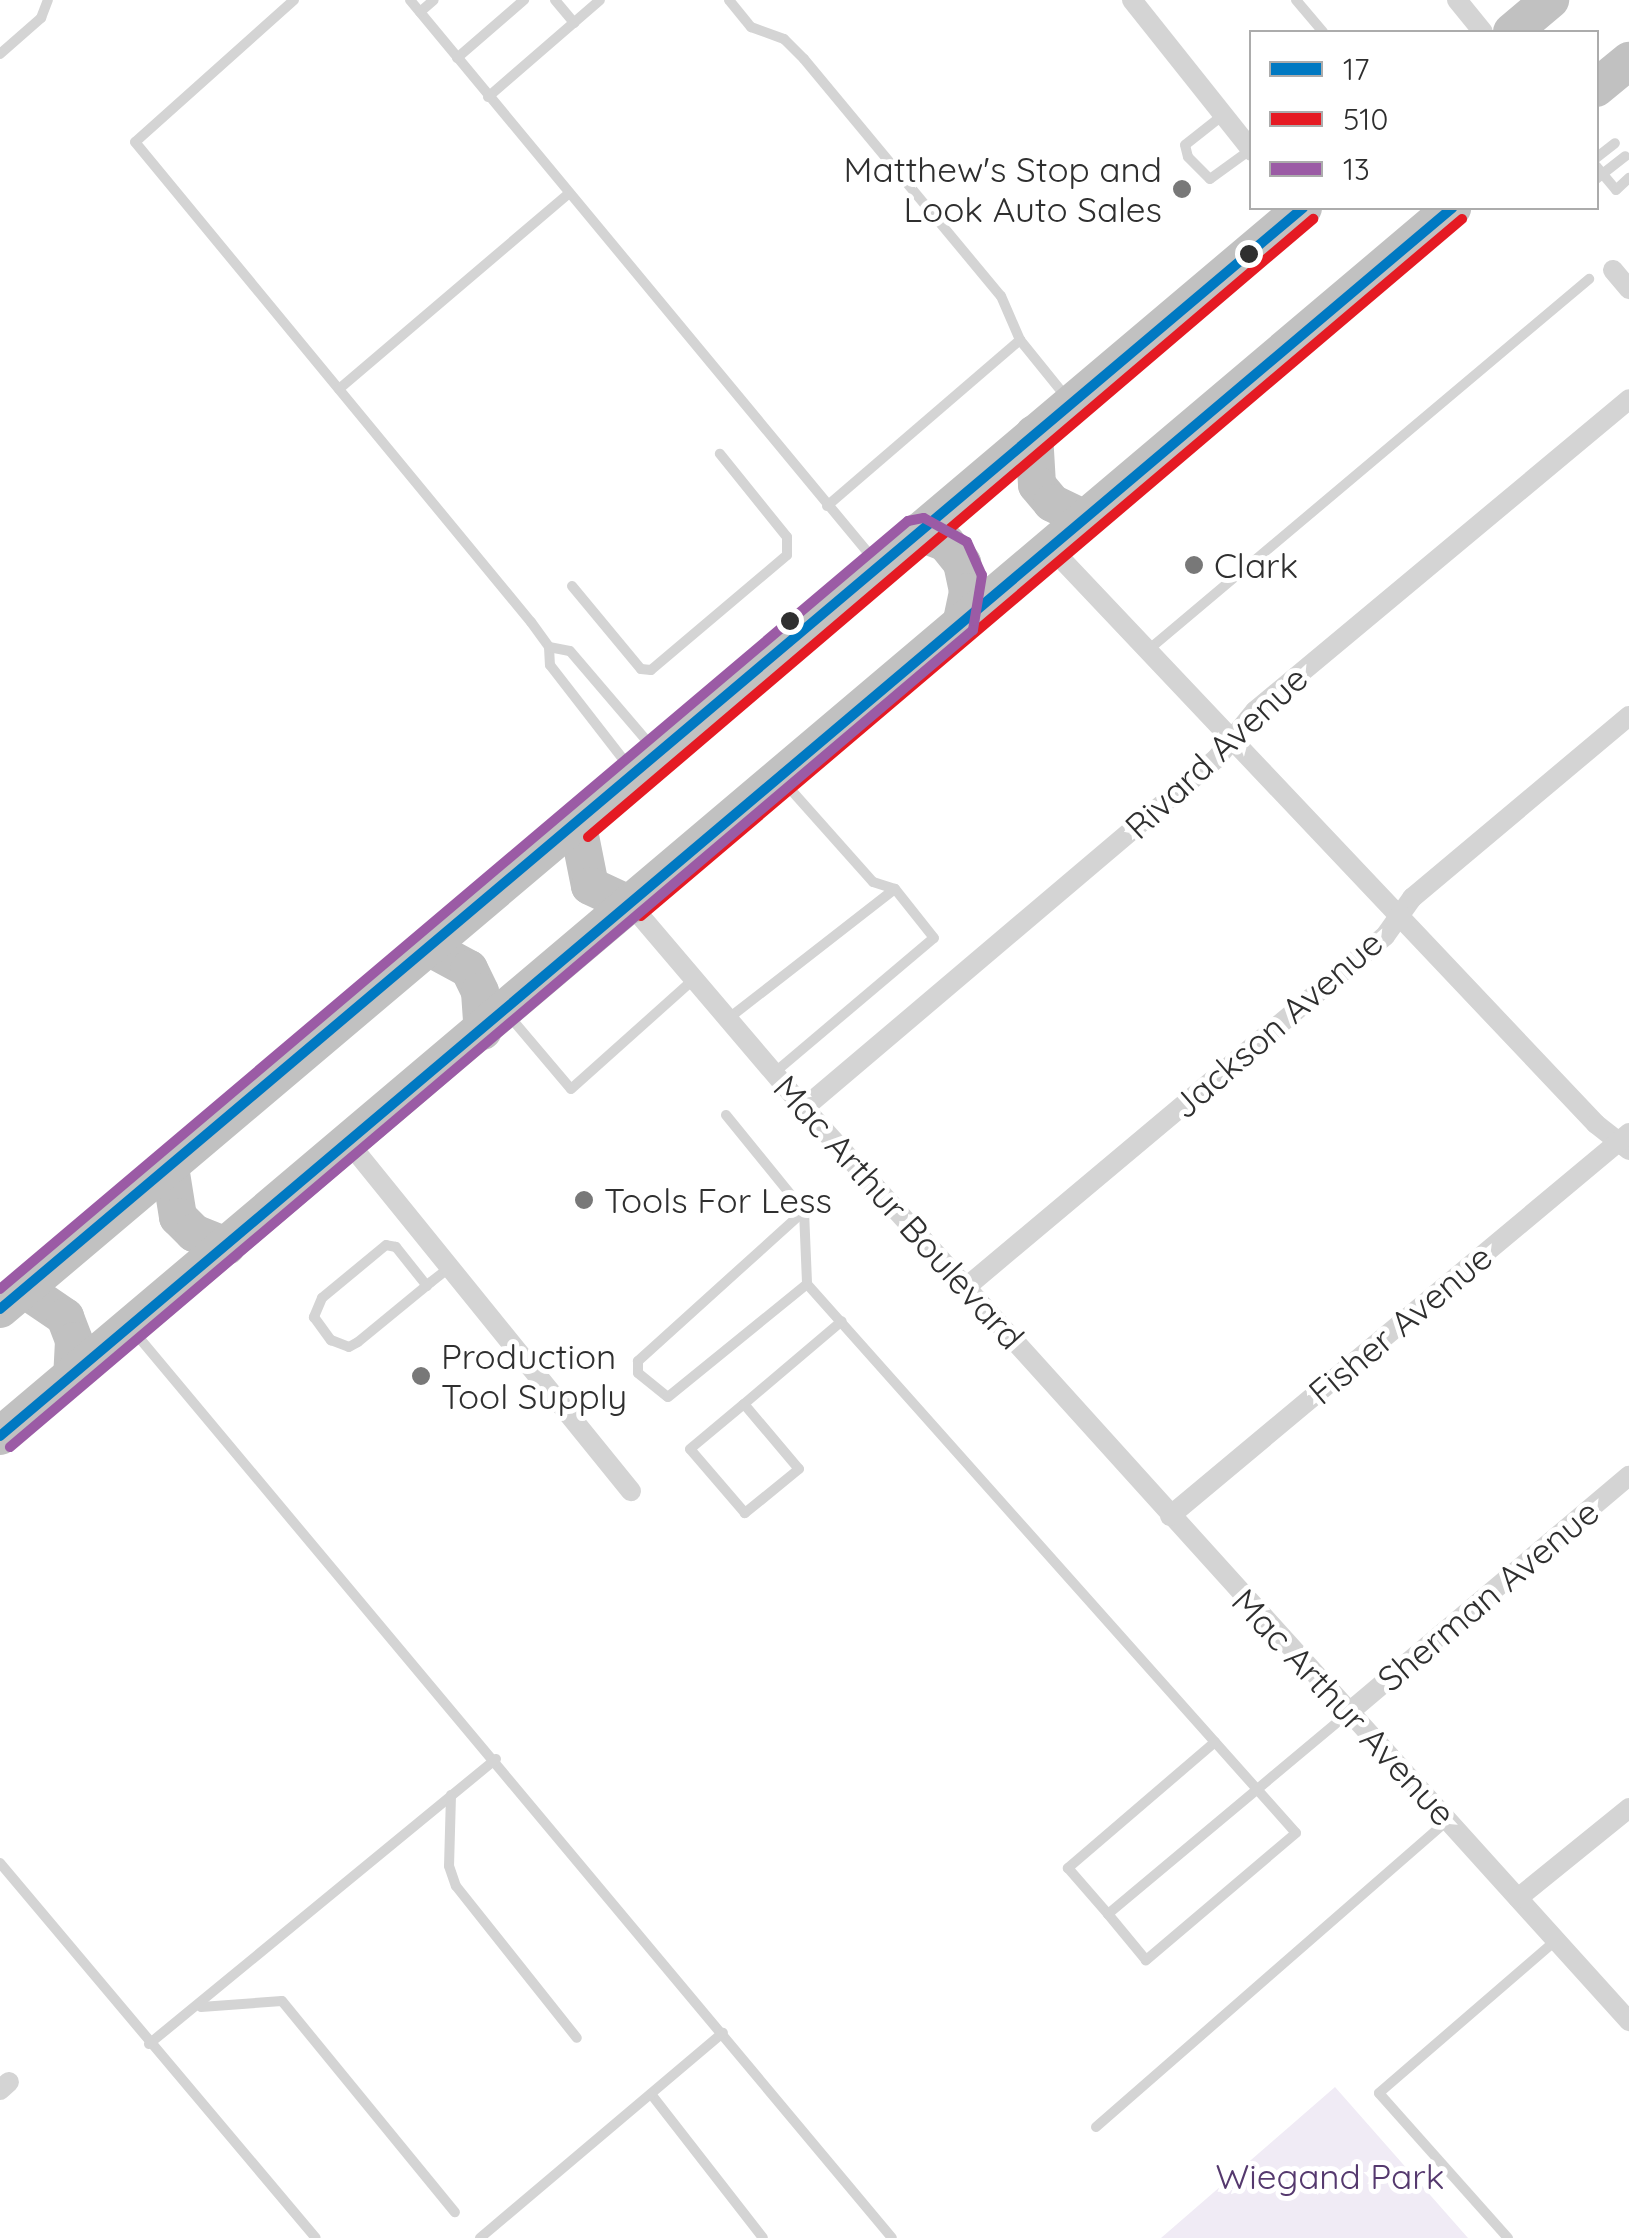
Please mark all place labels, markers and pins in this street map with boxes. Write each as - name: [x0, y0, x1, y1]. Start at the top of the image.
- place label: Matthew's Stop and Look Auto Sales: [844, 148, 1162, 230]
- marker: Matthew's Stop and Look Auto Sales: [1171, 178, 1193, 200]
- unlabelled marker: [1239, 244, 1259, 264]
- place label: Clark: [1214, 544, 1298, 586]
- marker: Clark: [1183, 554, 1205, 576]
- unlabelled marker: [780, 611, 800, 631]
- place label: Tools For Less: [604, 1179, 832, 1221]
- marker: Tools For Less: [573, 1189, 595, 1211]
- place label: Production Tool Supply: [441, 1335, 627, 1417]
- marker: Production Tool Supply: [410, 1365, 432, 1387]

